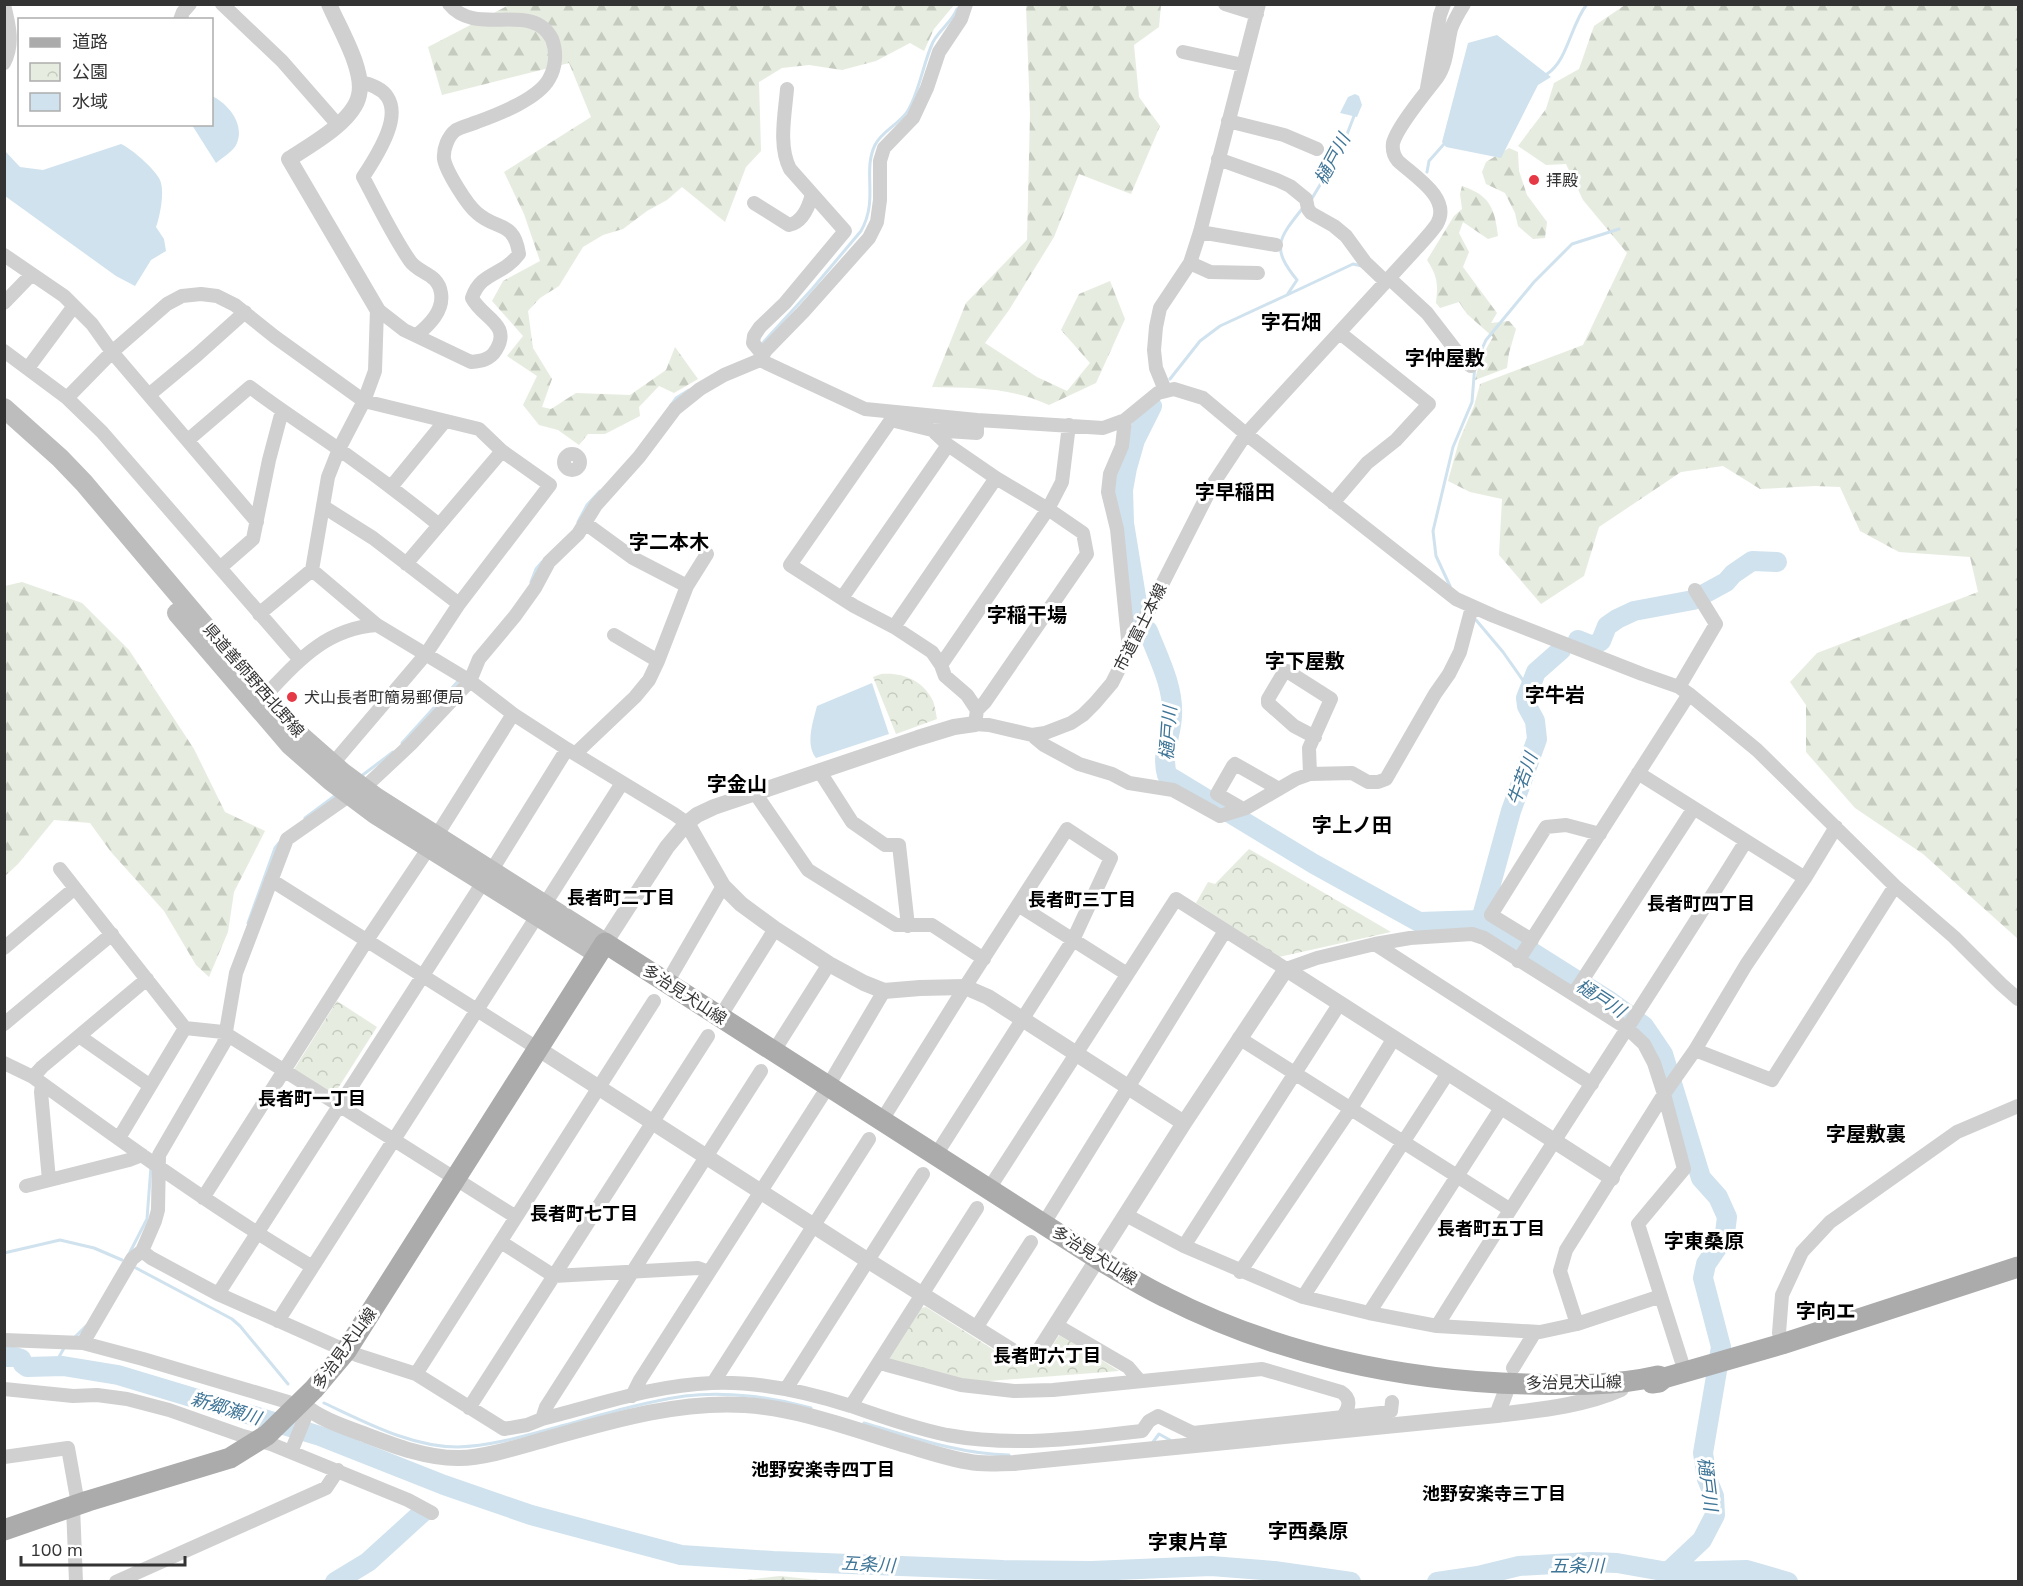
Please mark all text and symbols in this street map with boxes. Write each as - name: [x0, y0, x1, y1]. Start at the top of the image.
- legend: [18, 18, 213, 126]
- text: 道路: [72, 30, 108, 53]
- text: 公園: [72, 60, 108, 83]
- text: 水域: [72, 90, 108, 113]
- water label: 樋戸川: [1309, 128, 1356, 188]
- place label: 拝殿: [1546, 170, 1578, 190]
- marker: 拝殿: [1527, 173, 1541, 187]
- district label: 字石畑: [1261, 309, 1321, 334]
- district label: 字仲屋敷: [1405, 345, 1485, 370]
- district label: 字早稲田: [1195, 479, 1275, 504]
- district label: 字二本木: [629, 529, 709, 554]
- street label: 市道富士本線: [1109, 580, 1171, 674]
- district label: 字稲干場: [987, 602, 1067, 627]
- street label: 県道善師野西北野線: [199, 619, 309, 741]
- district label: 字下屋敷: [1265, 648, 1345, 673]
- district label: 字牛岩: [1525, 682, 1585, 707]
- place label: 犬山長者町簡易郵便局: [304, 687, 464, 707]
- marker: 犬山長者町簡易郵便局: [285, 690, 299, 704]
- water label: 樋戸川: [1155, 703, 1181, 761]
- water label: 牛若川: [1502, 748, 1543, 808]
- district label: 字金山: [707, 771, 767, 796]
- district label: 字上ノ田: [1312, 812, 1392, 837]
- district label: 長者町二丁目: [567, 886, 675, 909]
- district label: 長者町三丁目: [1028, 888, 1136, 911]
- district label: 長者町四丁目: [1647, 892, 1755, 915]
- street label: 多治見犬山線: [639, 959, 731, 1029]
- water label: 樋戸川: [1572, 974, 1632, 1023]
- district label: 長者町一丁目: [258, 1087, 366, 1110]
- district label: 字屋敷裏: [1826, 1121, 1906, 1146]
- district label: 長者町七丁目: [530, 1202, 638, 1225]
- district label: 長者町五丁目: [1437, 1217, 1545, 1240]
- street label: 多治見犬山線: [1049, 1221, 1141, 1289]
- district label: 字東桑原: [1664, 1228, 1744, 1253]
- district label: 字向エ: [1796, 1298, 1856, 1323]
- street label: 多治見犬山線: [308, 1303, 380, 1393]
- district label: 長者町六丁目: [993, 1344, 1101, 1367]
- street label: 多治見犬山線: [1526, 1371, 1622, 1393]
- water label: 新郷瀬川: [188, 1386, 266, 1430]
- water label: 樋戸川: [1693, 1456, 1723, 1514]
- district label: 池野安楽寺四丁目: [751, 1458, 895, 1481]
- district label: 池野安楽寺三丁目: [1422, 1482, 1566, 1505]
- district label: 字西桑原: [1268, 1518, 1348, 1543]
- scale bar: [21, 1529, 184, 1567]
- district label: 字東片草: [1148, 1529, 1228, 1554]
- text: 100 m: [30, 1538, 83, 1561]
- water label: 五条川: [840, 1551, 898, 1577]
- water label: 五条川: [1550, 1554, 1606, 1577]

